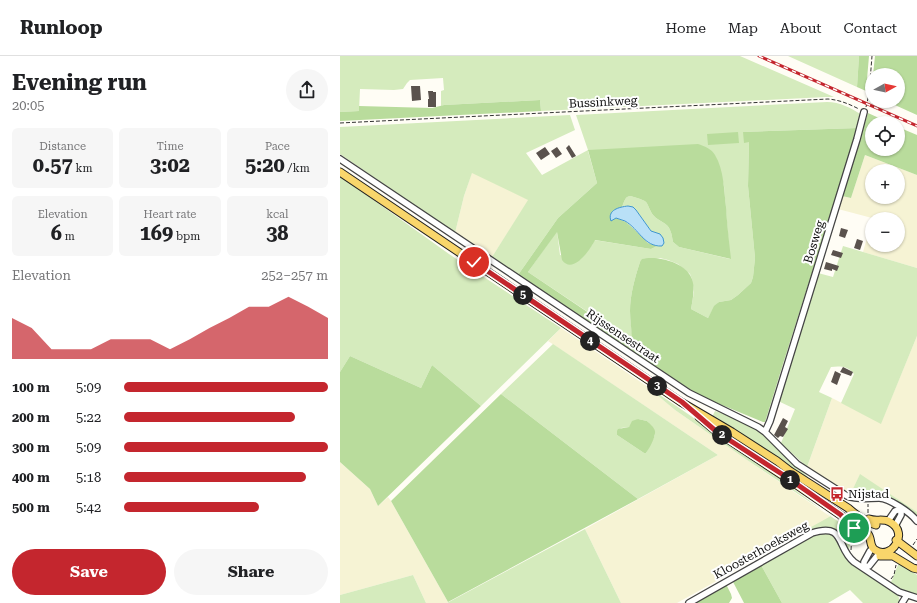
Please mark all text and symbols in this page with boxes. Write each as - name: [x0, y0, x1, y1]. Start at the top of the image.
- text: Runloop: [20, 16, 103, 39]
- text: Home: [665, 20, 706, 36]
- text: Map: [728, 20, 758, 36]
- text: About: [780, 20, 822, 36]
- text: Contact: [844, 20, 897, 36]
- north arrow: [865, 68, 905, 108]
- map controls: [865, 68, 905, 252]
- button: share: [286, 69, 328, 111]
- text: Evening run: [12, 70, 147, 95]
- street label: Bussinkweg: [568, 93, 638, 111]
- text: 20:05: [12, 98, 44, 113]
- button: locate: [865, 116, 905, 156]
- text: Distance: [39, 140, 86, 153]
- text: Time: [157, 140, 183, 153]
- text: Pace: [265, 140, 290, 153]
- text: 0.57: [33, 153, 73, 177]
- text: 3:02: [150, 153, 190, 177]
- text: 5:20: [245, 153, 285, 177]
- text: km: [73, 162, 93, 175]
- text: /km: [285, 162, 310, 175]
- button: +: [865, 164, 905, 204]
- text: Elevation: [38, 208, 88, 221]
- text: Heart rate: [144, 208, 196, 221]
- text: kcal: [266, 208, 288, 221]
- button: −: [865, 212, 905, 252]
- street label: Bosweg: [801, 219, 827, 265]
- text: 6: [51, 221, 62, 245]
- text: 169: [140, 221, 173, 245]
- text: 38: [266, 221, 289, 245]
- text: m: [62, 230, 75, 243]
- text: bpm: [173, 230, 200, 243]
- pin: [457, 245, 491, 279]
- icon: check: [463, 251, 485, 273]
- text: Elevation: [12, 268, 71, 283]
- text: 252–257 m: [261, 268, 328, 283]
- pin: 5: [513, 285, 533, 305]
- text: 5: [520, 288, 526, 301]
- street label: Rijssensestraat: [584, 306, 663, 366]
- pin: 4: [580, 331, 600, 351]
- text: 4: [587, 334, 593, 347]
- pin: 3: [647, 376, 667, 396]
- text: 3: [654, 379, 660, 392]
- text: 100 m: [12, 380, 50, 395]
- text: 5:09: [76, 380, 101, 395]
- text: 200 m: [12, 410, 50, 425]
- text: 5:22: [76, 410, 101, 425]
- pin: 2: [712, 425, 732, 445]
- text: 2: [719, 428, 725, 441]
- text: 300 m: [12, 440, 50, 455]
- text: 5:09: [76, 440, 101, 455]
- text: 400 m: [12, 470, 50, 485]
- text: 5:18: [76, 470, 101, 485]
- pin: 1: [780, 470, 800, 490]
- text: 1: [787, 473, 793, 486]
- bus stop icon: Nijstad: [829, 486, 845, 502]
- place label: Nijstad: [848, 487, 890, 501]
- text: 500 m: [12, 500, 50, 515]
- text: 5:42: [76, 500, 101, 515]
- pin: [837, 511, 871, 545]
- icon: arrive: [843, 517, 865, 539]
- street label: Kloosterhoeksweg: [711, 518, 811, 582]
- button: Save: [12, 549, 166, 595]
- button: Share: [174, 549, 328, 595]

